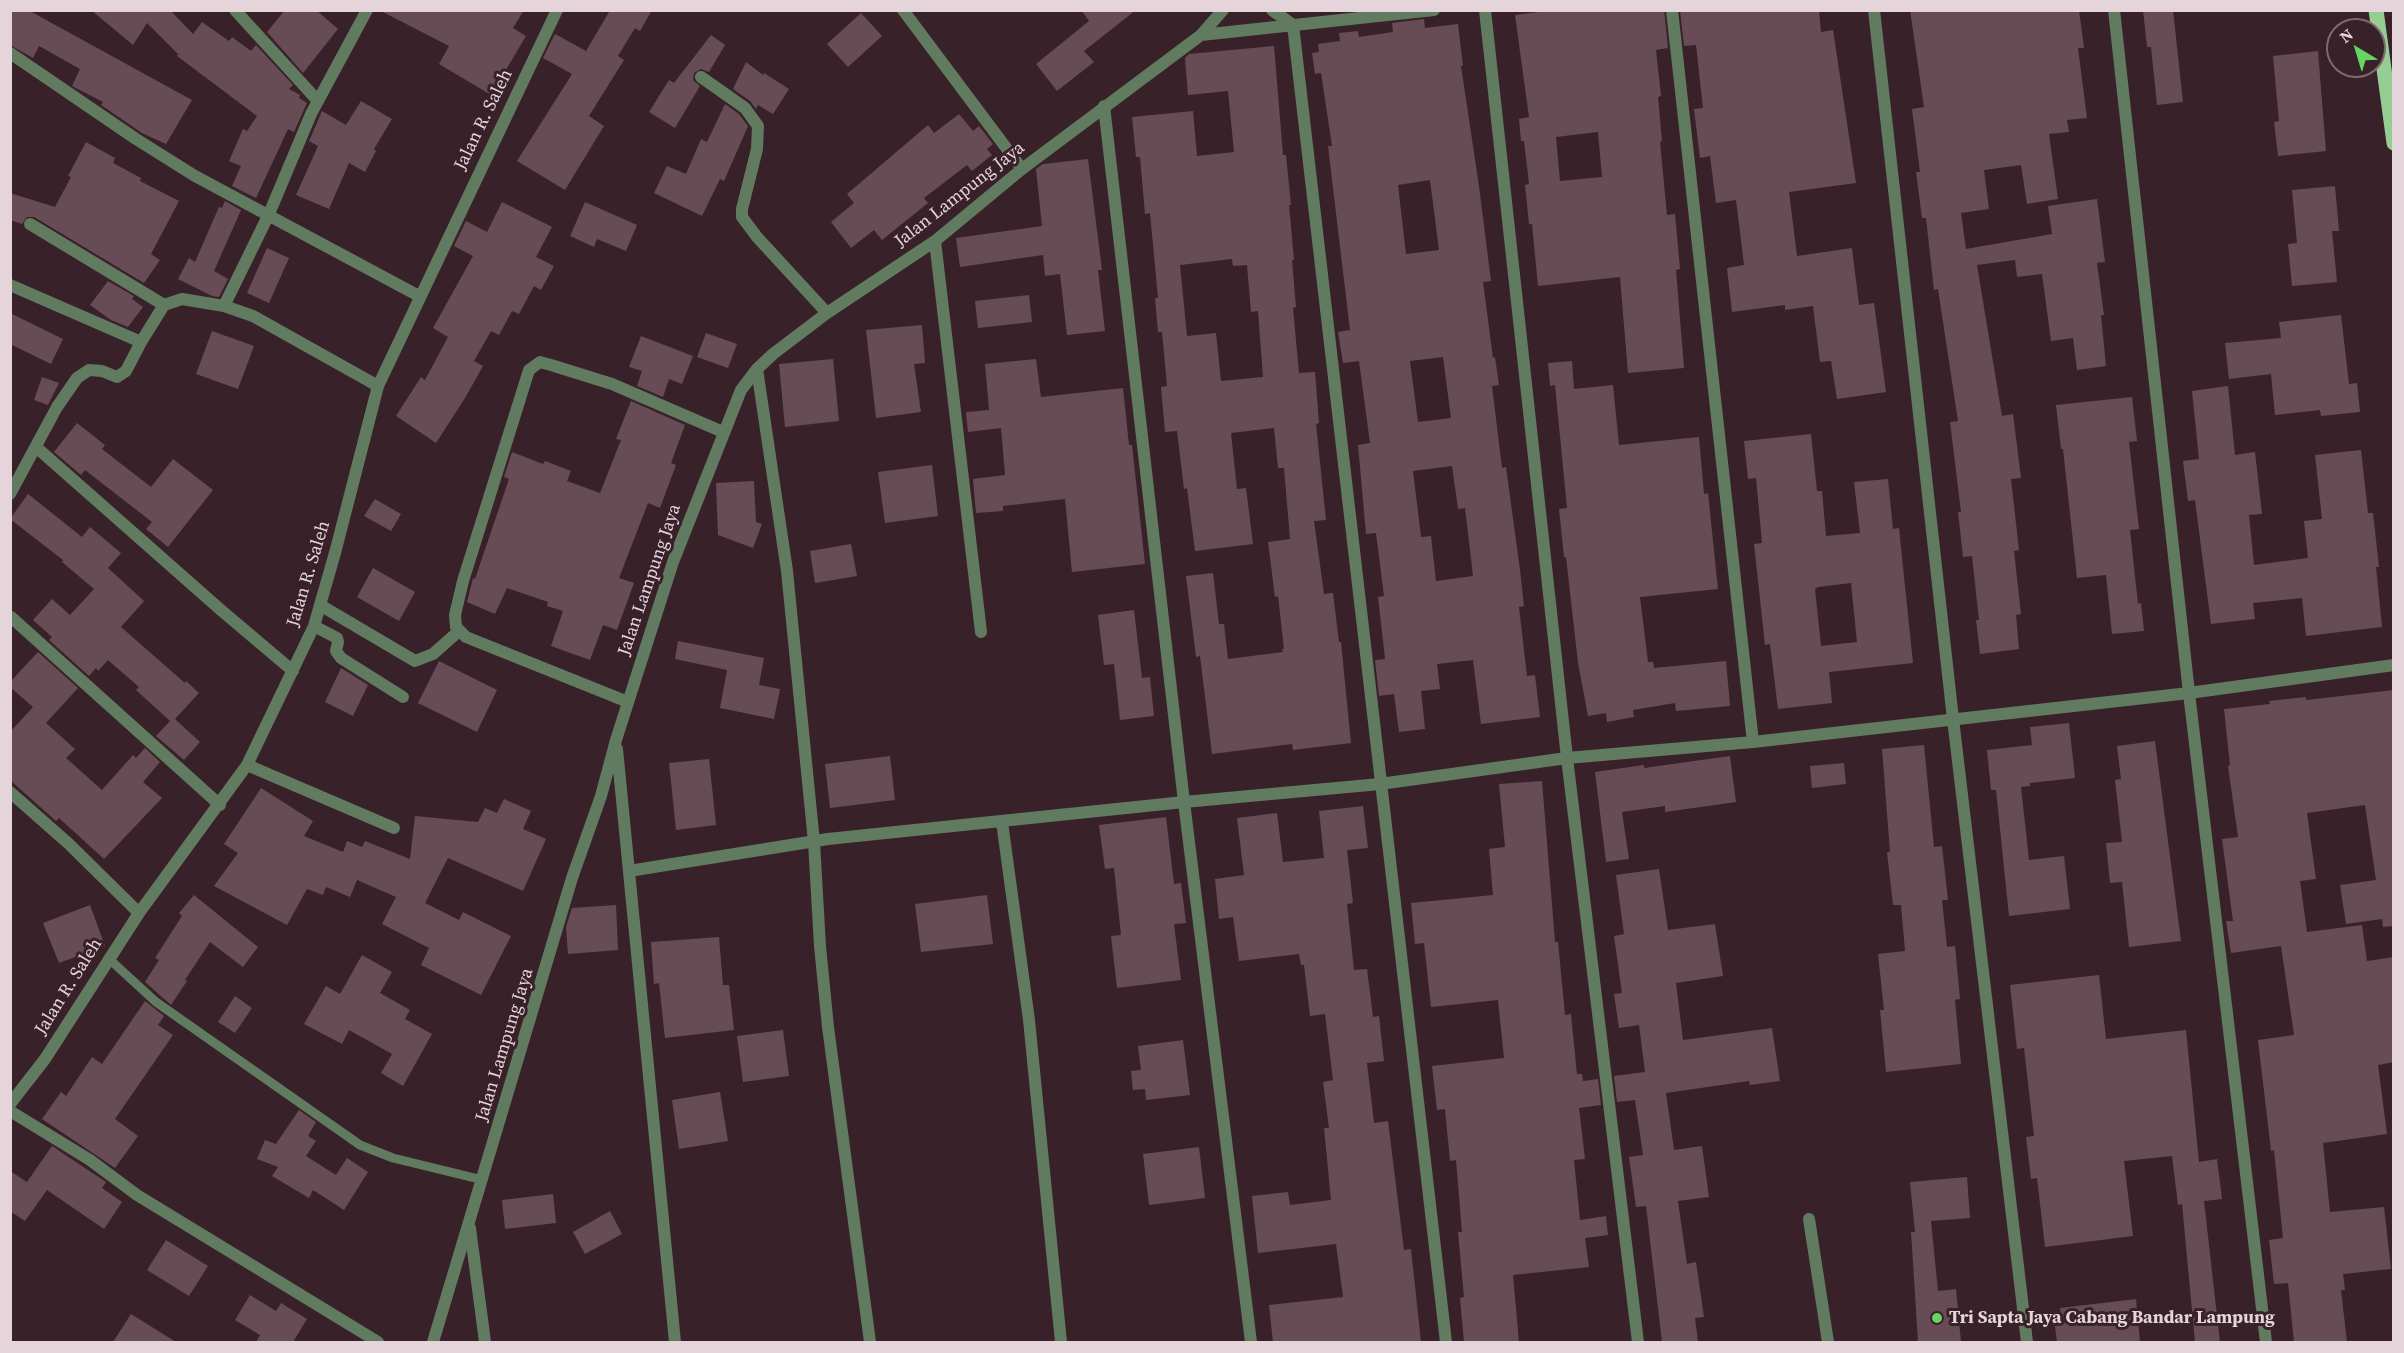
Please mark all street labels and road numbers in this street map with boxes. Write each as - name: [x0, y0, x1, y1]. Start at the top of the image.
- street label: Jalan R. Saleh: [450, 66, 518, 174]
- street label: Jalan Lampung Jaya: [891, 138, 1029, 252]
- street label: Jalan Lampung Jaya: [614, 501, 686, 659]
- street label: Jalan R. Saleh: [283, 518, 335, 630]
- street label: Jalan R. Saleh: [31, 935, 107, 1039]
- street label: Jalan Lampung Jaya: [471, 966, 539, 1124]

